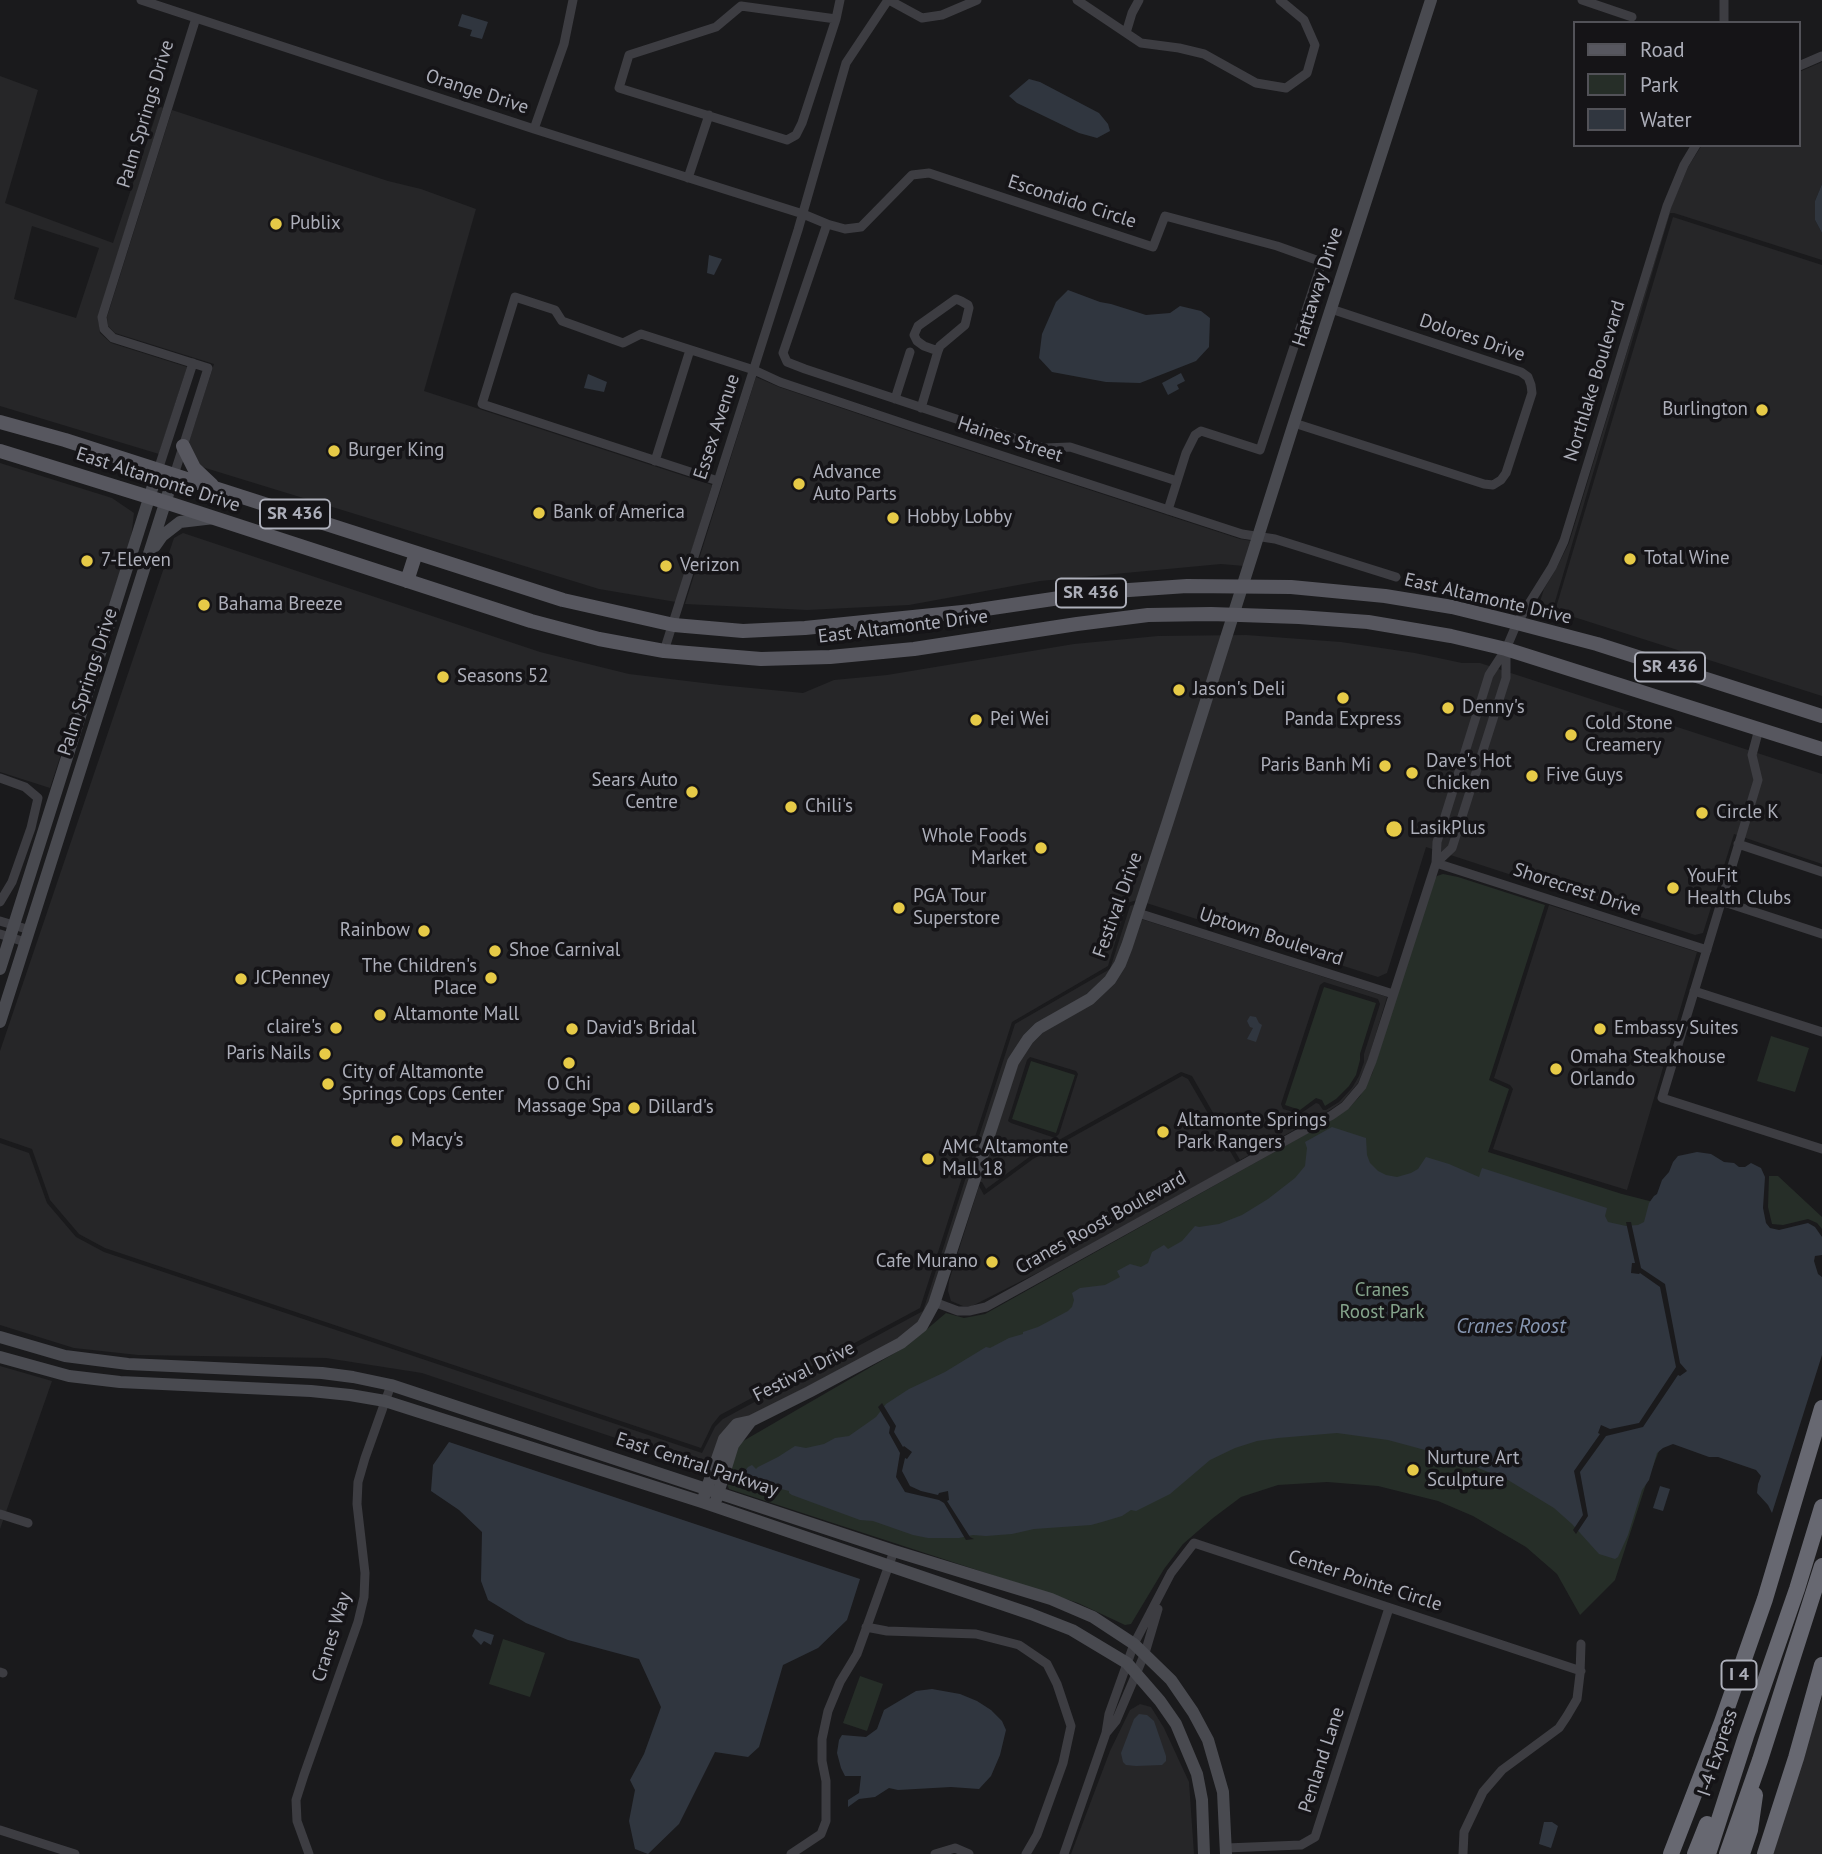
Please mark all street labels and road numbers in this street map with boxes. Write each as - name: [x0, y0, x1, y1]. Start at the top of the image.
- street label: Palm Springs Drive: [113, 37, 179, 191]
- street label: Orange Drive: [423, 65, 531, 119]
- street label: Escondido Circle: [1005, 170, 1139, 234]
- street label: Hattaway Drive: [1288, 224, 1348, 350]
- street label: Northlake Boulevard: [1560, 298, 1630, 464]
- street label: Dolores Drive: [1416, 309, 1528, 367]
- street label: Essex Avenue: [689, 371, 745, 483]
- street label: Haines Street: [955, 412, 1065, 468]
- street label: East Altamonte Drive: [73, 443, 243, 517]
- road number: SR 436: [260, 500, 330, 528]
- street label: East Altamonte Drive: [1402, 569, 1574, 629]
- road number: SR 436: [1056, 578, 1126, 608]
- street label: Palm Springs Drive: [53, 605, 123, 759]
- street label: East Altamonte Drive: [817, 605, 989, 649]
- road number: SR 436: [1635, 652, 1705, 682]
- street label: Festival Drive: [1088, 849, 1148, 961]
- street label: Shorecrest Drive: [1510, 859, 1644, 921]
- street label: Uptown Boulevard: [1196, 903, 1346, 971]
- street label: Cranes Roost Boulevard: [1012, 1167, 1190, 1279]
- street label: Festival Drive: [749, 1337, 859, 1407]
- street label: East Central Parkway: [613, 1428, 781, 1502]
- street label: Center Pointe Circle: [1285, 1545, 1445, 1617]
- street label: Cranes Way: [308, 1589, 356, 1685]
- road number: I 4: [1722, 1660, 1756, 1690]
- street label: Penland Lane: [1294, 1704, 1350, 1816]
- street label: I-4 Express: [1693, 1707, 1743, 1799]

